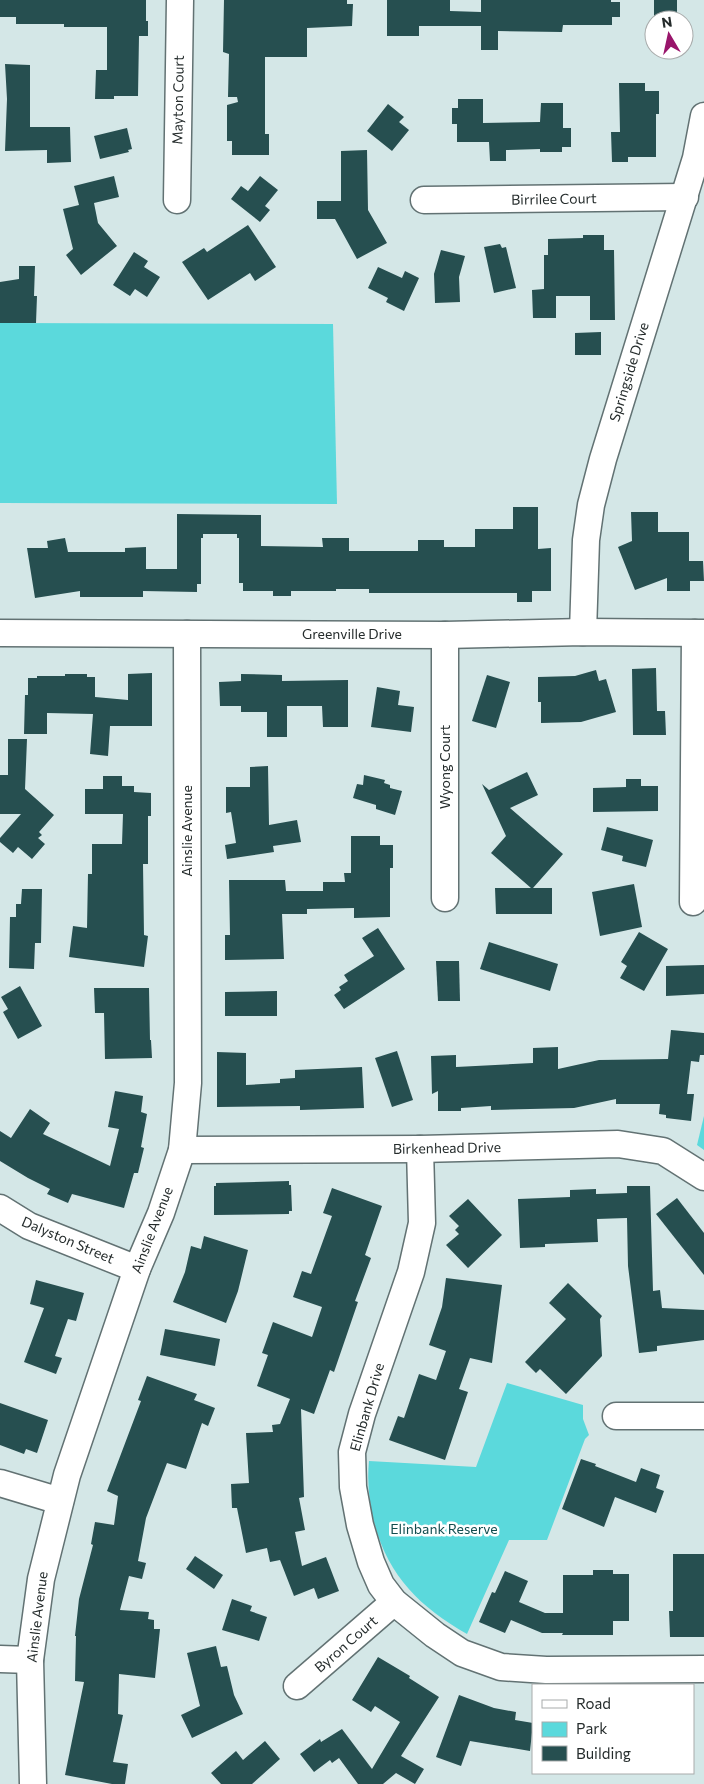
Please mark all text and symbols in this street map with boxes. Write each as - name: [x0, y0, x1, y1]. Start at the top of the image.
- north arrow: [644, 10, 694, 60]
- text: N: [660, 12, 673, 31]
- street label: Mayton Court: [168, 55, 187, 145]
- street label: Birrilee Court: [511, 189, 597, 208]
- street label: Springside Drive: [605, 320, 652, 424]
- street label: Greenville Drive: [302, 625, 402, 642]
- street label: Wyong Court: [436, 724, 453, 809]
- street label: Ainslie Avenue: [178, 785, 195, 877]
- street label: Birkenhead Drive: [393, 1138, 501, 1157]
- street label: Ainslie Avenue: [127, 1184, 176, 1276]
- street label: Dalyston Street: [19, 1212, 117, 1267]
- street label: Elinbank Drive: [346, 1361, 387, 1453]
- park label: Elinbank Reserve: [390, 1520, 498, 1537]
- street label: Ainslie Avenue: [22, 1570, 51, 1663]
- street label: Byron Court: [311, 1612, 381, 1676]
- legend: [532, 1684, 694, 1774]
- text: Road: [576, 1694, 611, 1712]
- text: Park: [576, 1719, 607, 1737]
- text: Building: [576, 1744, 631, 1762]

